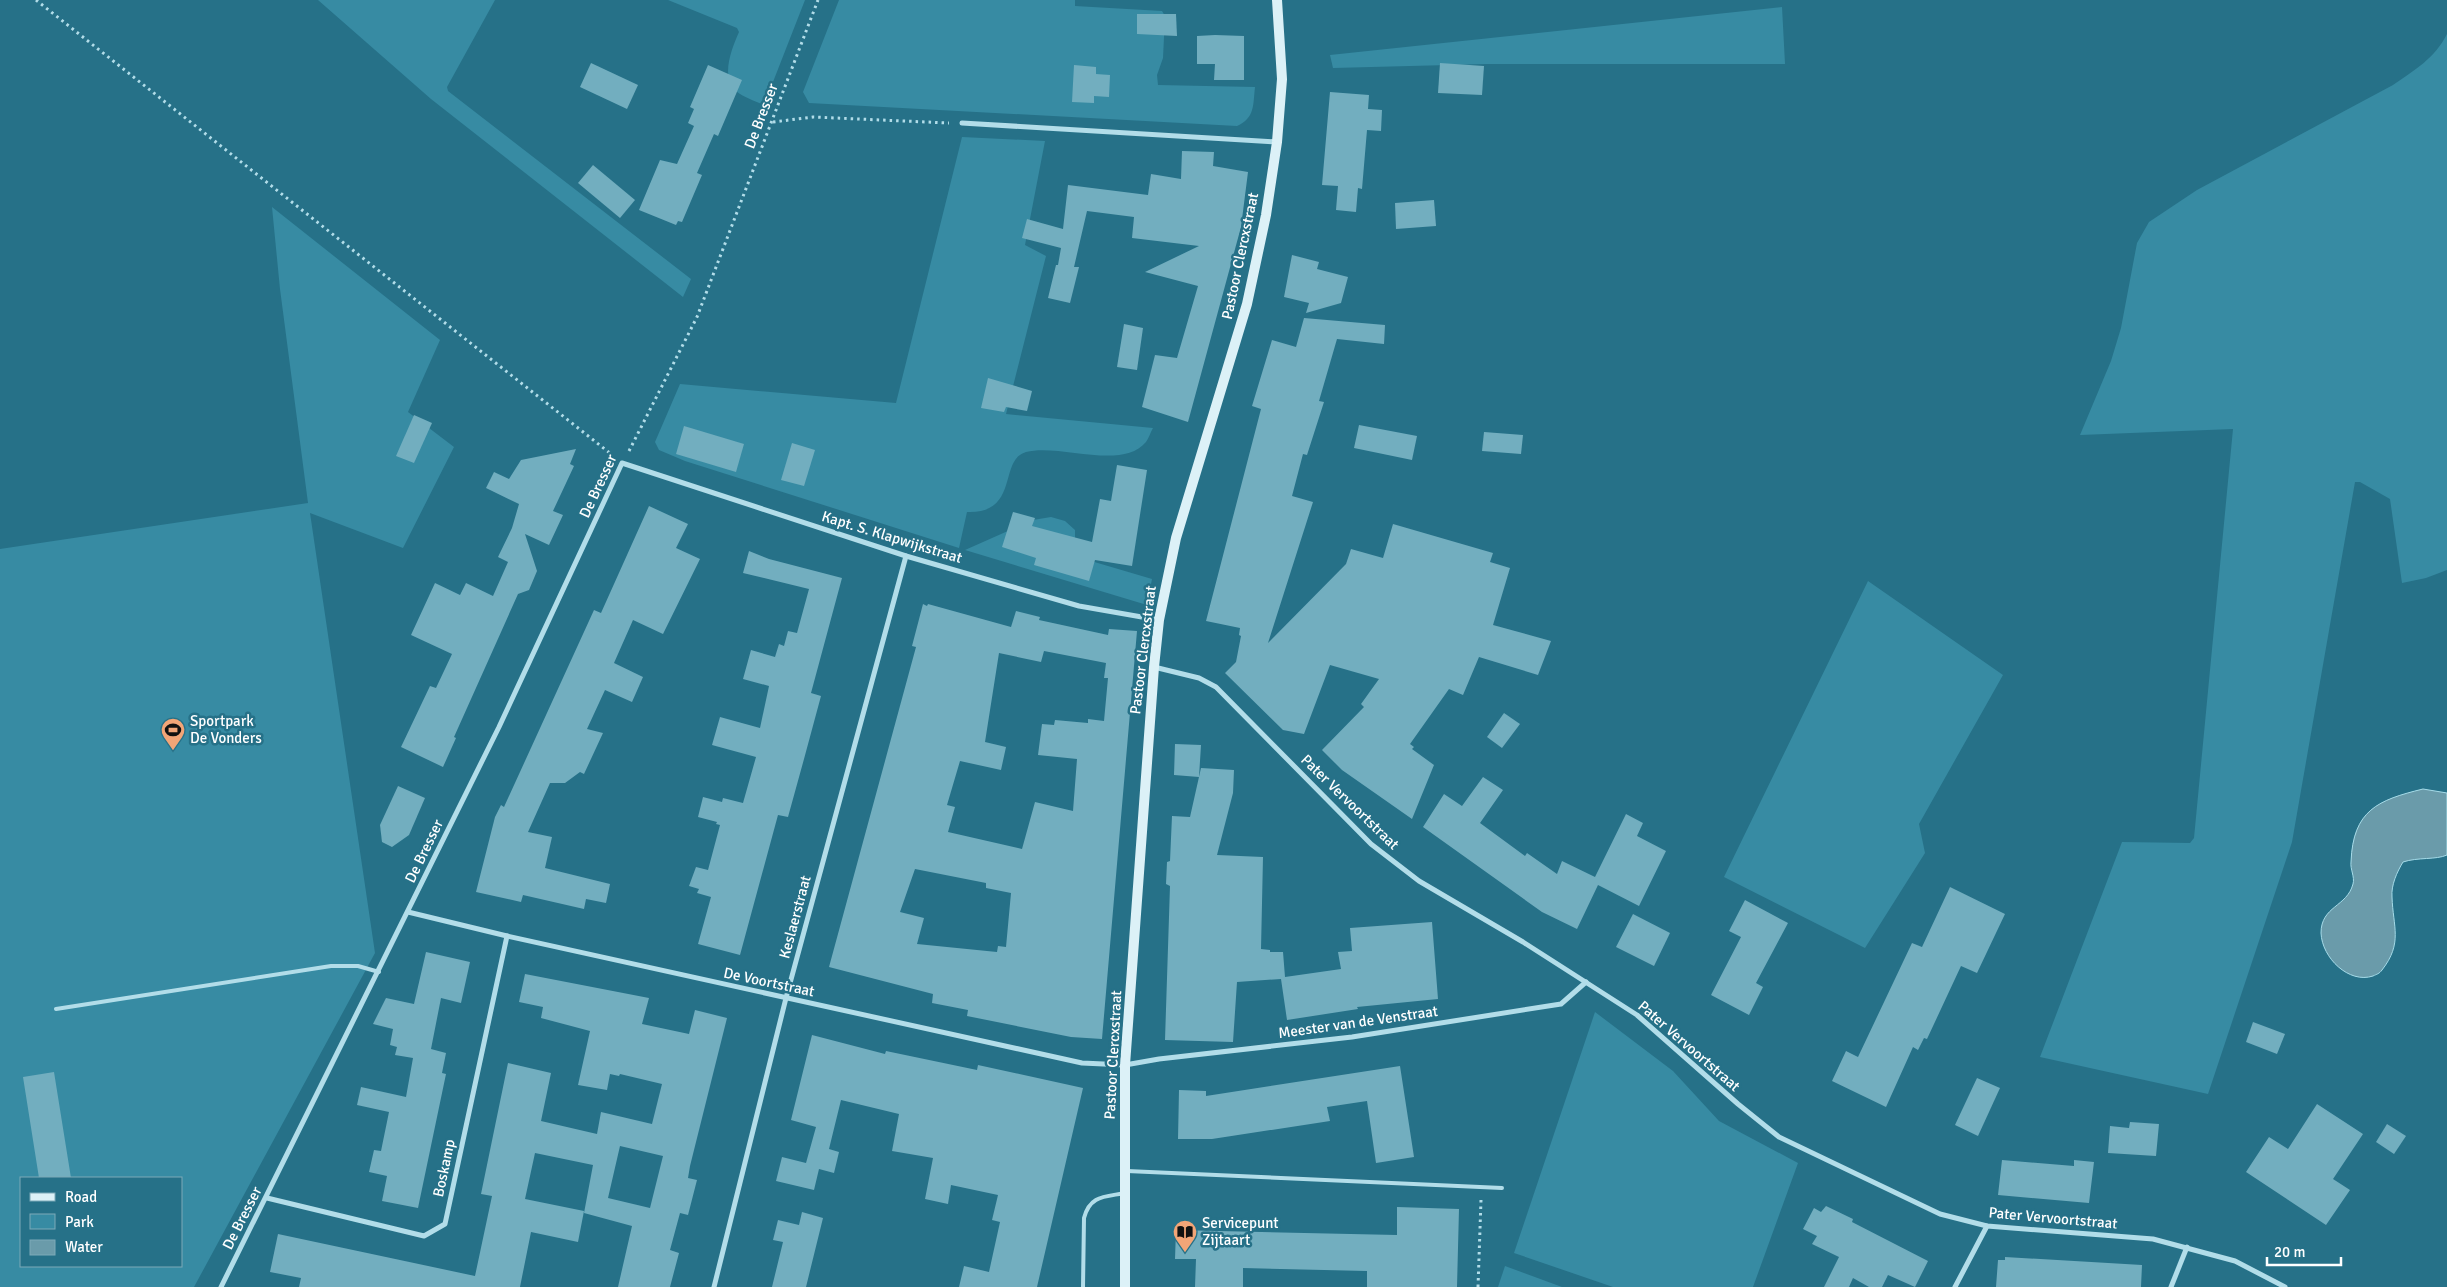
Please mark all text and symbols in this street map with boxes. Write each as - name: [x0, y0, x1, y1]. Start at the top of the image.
- street label: De Bresser: [740, 80, 782, 151]
- street label: Pastoor Clercxstraat: [1218, 191, 1262, 321]
- street label: De Bresser: [575, 451, 621, 521]
- street label: Kapt. S. Klapwijkstraat: [820, 507, 964, 567]
- street label: Pastoor Clercxstraat: [1126, 585, 1160, 715]
- place label: Sportpark De Vonders: [190, 712, 262, 747]
- sports icon: Sportpark De Vonders: [160, 717, 186, 751]
- street label: Pater Vervoortstraat: [1297, 751, 1403, 853]
- street label: De Bresser: [401, 816, 447, 886]
- street label: Keslaerstraat: [775, 873, 815, 961]
- street label: De Voortstraat: [722, 964, 816, 1000]
- street label: Pastoor Clercxstraat: [1101, 990, 1125, 1120]
- street label: Pater Vervoortstraat: [1634, 997, 1744, 1095]
- street label: Meester van de Venstraat: [1277, 1002, 1439, 1042]
- street label: Boskamp: [429, 1137, 459, 1198]
- legend: [20, 1177, 182, 1267]
- street label: De Bresser: [218, 1183, 266, 1253]
- text: Road: [65, 1188, 97, 1206]
- street label: Pater Vervoortstraat: [1988, 1203, 2118, 1233]
- text: Park: [65, 1213, 94, 1231]
- place label: Servicepunt Zijtaart: [1202, 1214, 1279, 1249]
- library icon: Servicepunt Zijtaart: [1172, 1219, 1198, 1253]
- scale bar: [2267, 1234, 2341, 1266]
- text: Water: [65, 1238, 103, 1256]
- text: 20 m: [2274, 1243, 2305, 1261]

